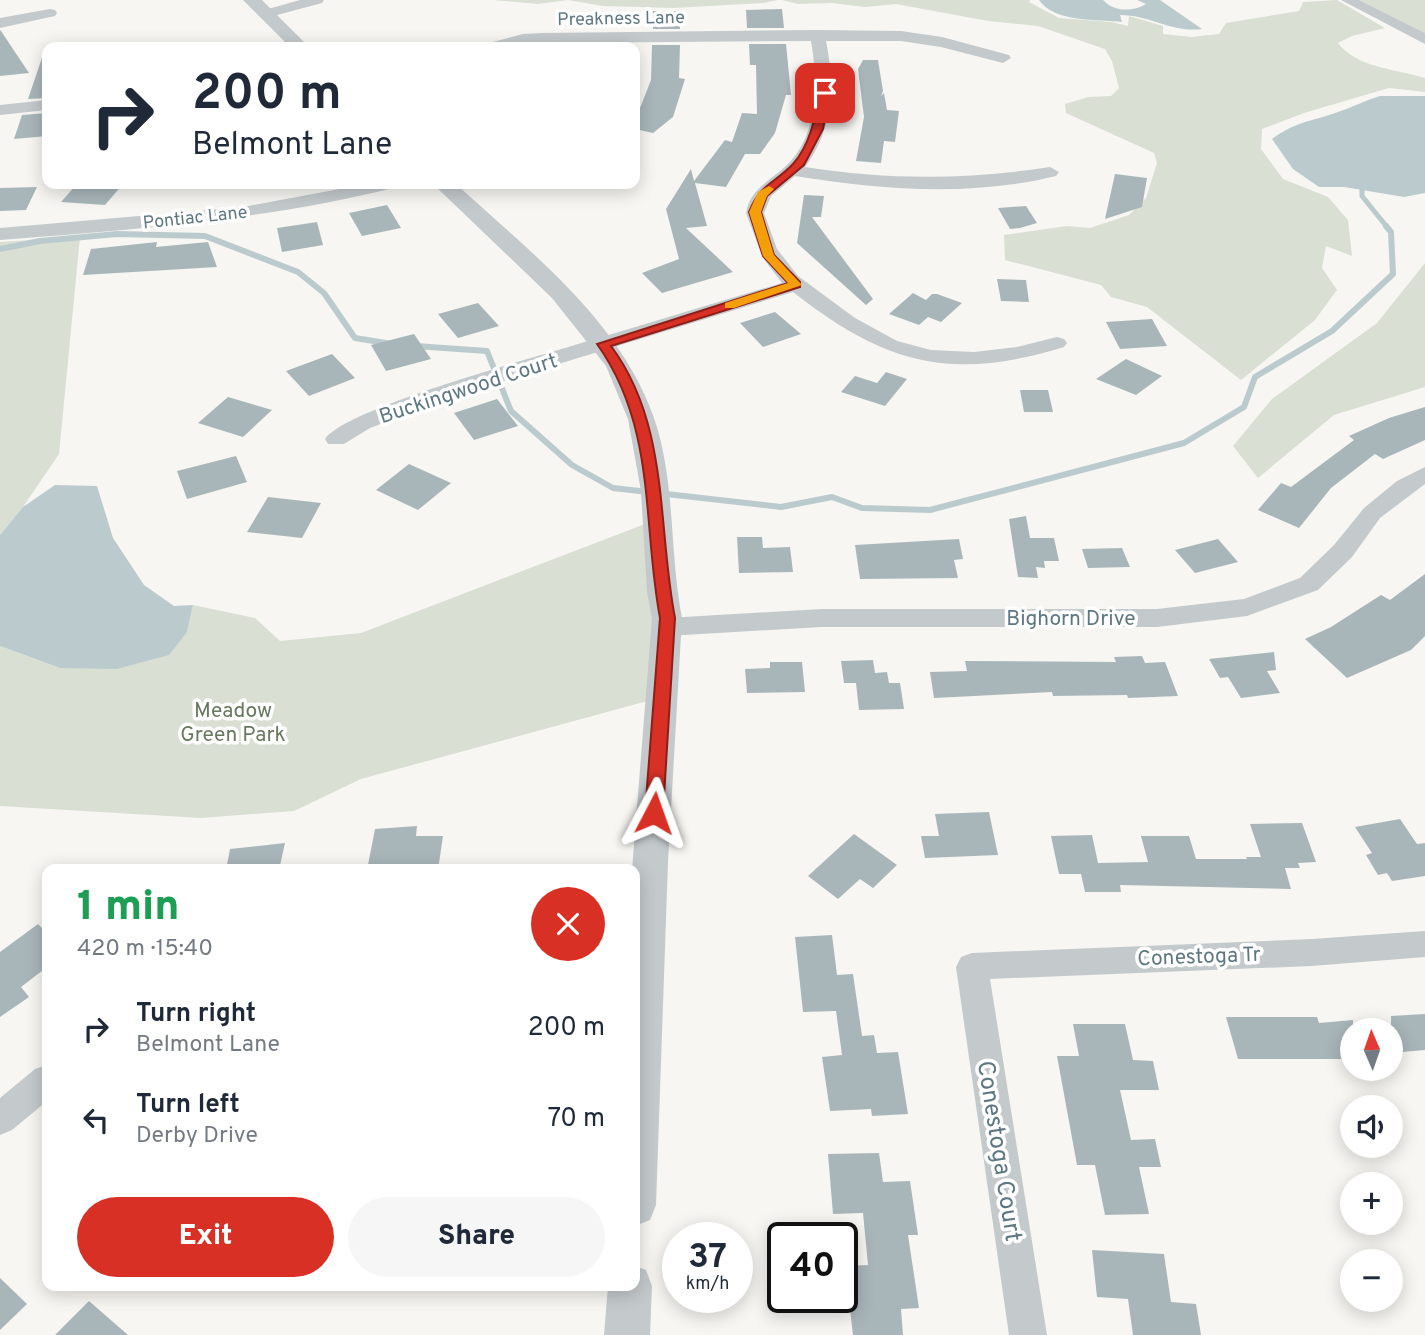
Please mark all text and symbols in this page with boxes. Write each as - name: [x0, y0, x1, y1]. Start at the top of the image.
- street label: Preakness Lane: [557, 7, 685, 32]
- pin: [795, 63, 855, 123]
- text: 200 m: [192, 65, 342, 127]
- icon: right: [77, 70, 168, 161]
- icon: arrive: [806, 74, 844, 112]
- text: Belmont Lane: [192, 126, 392, 166]
- street label: Pontiac Lane: [142, 202, 249, 235]
- street label: Buckingwood Court: [376, 348, 561, 431]
- street label: Bighorn Drive: [1006, 606, 1136, 633]
- park label: Meadow Green Park: [180, 698, 286, 749]
- position arrow: [617, 776, 691, 850]
- text: 1 min: [77, 882, 180, 935]
- button: close: [531, 887, 605, 961]
- text: 420 m · 15:40: [77, 935, 213, 964]
- street label: Conestoga Tr: [1137, 942, 1261, 973]
- text: Turn right: [136, 998, 256, 1031]
- icon: right: [77, 1010, 115, 1048]
- text: 200 m: [528, 1012, 605, 1045]
- north arrow: [1340, 1018, 1404, 1082]
- map controls: [1340, 1018, 1403, 1312]
- text: Belmont Lane: [136, 1031, 280, 1060]
- street label: Conestoga Court: [969, 1059, 1027, 1244]
- text: Turn left: [136, 1089, 240, 1122]
- button: sound: [1340, 1095, 1403, 1158]
- icon: left: [77, 1101, 115, 1139]
- text: 70 m: [547, 1103, 605, 1136]
- text: Derby Drive: [136, 1122, 258, 1151]
- button: +: [1340, 1172, 1403, 1235]
- button: Exit: [77, 1197, 334, 1277]
- button: Share: [348, 1197, 605, 1277]
- speed limit sign: 40: [767, 1222, 858, 1313]
- text: 37: [688, 1236, 727, 1280]
- button: −: [1340, 1249, 1403, 1312]
- text: km/h: [686, 1273, 729, 1296]

